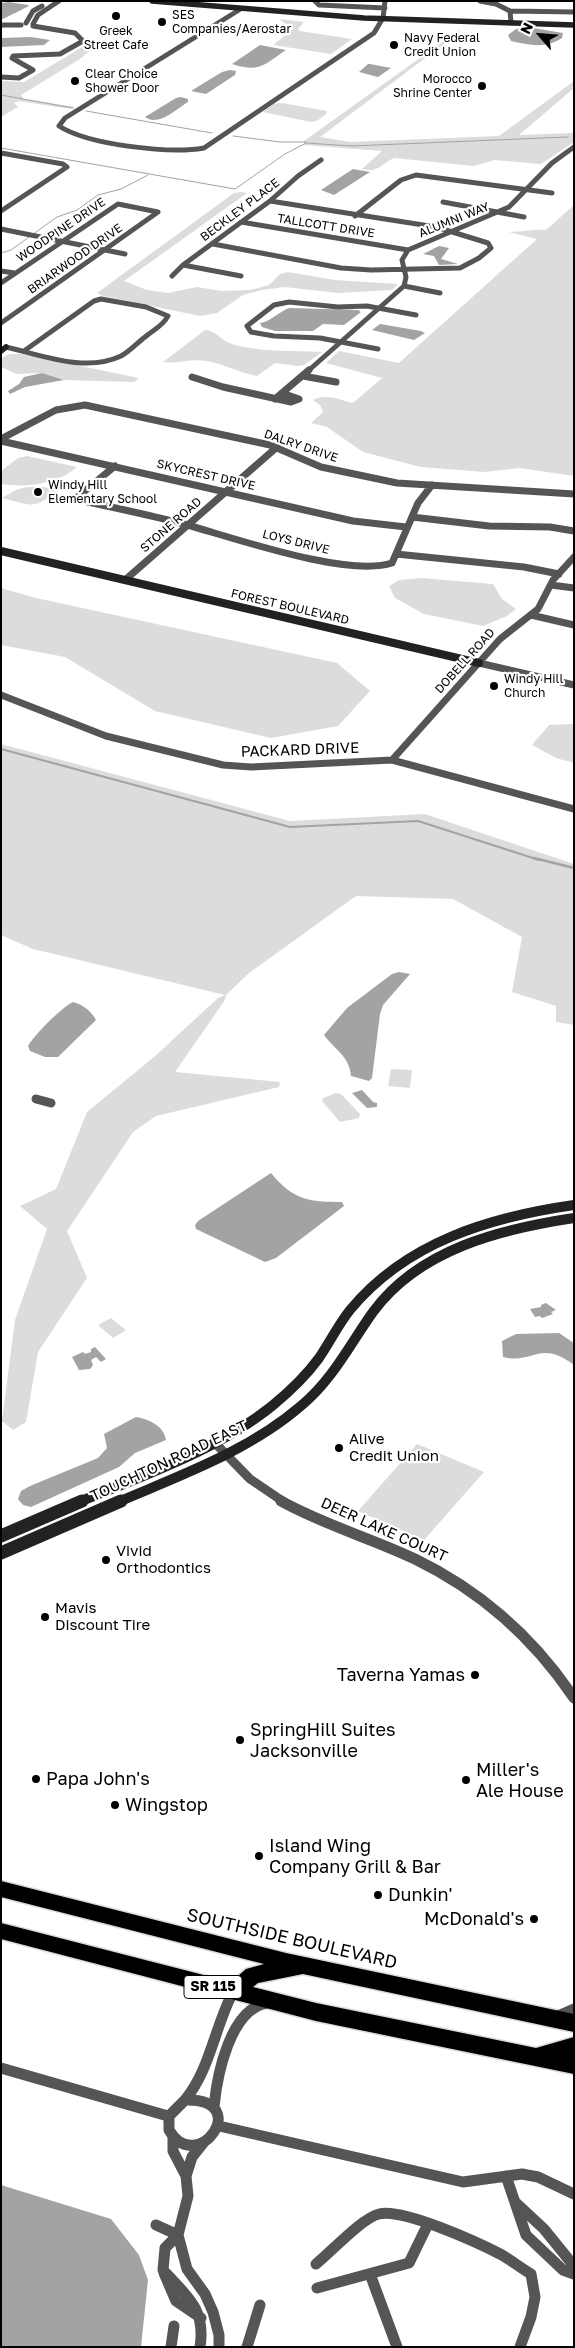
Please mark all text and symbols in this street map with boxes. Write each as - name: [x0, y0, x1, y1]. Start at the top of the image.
- place label: SES Companies/Aerostar: [172, 8, 291, 36]
- marker: Greek Street Cafe: [110, 10, 122, 22]
- north arrow: [515, 10, 565, 60]
- marker: SES Companies/Aerostar: [156, 16, 168, 28]
- text: N: [516, 19, 536, 37]
- place label: Greek Street Cafe: [84, 24, 148, 52]
- place label: Navy Federal Credit Union: [404, 31, 480, 59]
- marker: Navy Federal Credit Union: [388, 39, 400, 51]
- place label: Clear Choice Shower Door: [85, 67, 159, 95]
- place label: Morocco Shrine Center: [393, 72, 472, 100]
- marker: Clear Choice Shower Door: [69, 75, 81, 87]
- marker: Morocco Shrine Center: [476, 80, 488, 92]
- street label: BECKLEY PLACE: [198, 176, 282, 244]
- street label: WOODPINE DRIVE: [14, 195, 108, 265]
- street label: ALUMNI WAY: [417, 199, 491, 241]
- street label: TALLCOTT DRIVE: [276, 211, 376, 241]
- street label: BRIARWOOD DRIVE: [25, 221, 125, 297]
- street label: DALRY DRIVE: [262, 427, 340, 465]
- street label: SKYCREST DRIVE: [155, 457, 257, 493]
- place label: Windy Hill Elementary School: [48, 478, 157, 506]
- marker: Windy Hill Elementary School: [32, 486, 44, 498]
- street label: STONE ROAD: [137, 495, 205, 555]
- street label: LOYS DRIVE: [261, 527, 331, 557]
- street label: FOREST BOULEVARD: [229, 586, 351, 628]
- street label: DOBELL ROAD: [432, 626, 498, 696]
- place label: Windy Hill Church: [504, 672, 563, 700]
- marker: Windy Hill Church: [488, 680, 500, 692]
- street label: PACKARD DRIVE: [241, 739, 359, 761]
- street label: TOUCHTON ROAD EAST: [88, 1417, 250, 1505]
- place label: Alive Credit Union: [349, 1430, 439, 1465]
- marker: Alive Credit Union: [333, 1442, 345, 1454]
- street label: DEER LAKE COURT: [318, 1494, 450, 1566]
- place label: Vivid Orthodontics: [116, 1542, 211, 1577]
- marker: Vivid Orthodontics: [100, 1554, 112, 1566]
- place label: Mavis Discount Tire: [55, 1599, 150, 1634]
- marker: Mavis Discount Tire: [39, 1611, 51, 1623]
- place label: Taverna Yamas: [337, 1664, 465, 1686]
- marker: Taverna Yamas: [469, 1669, 481, 1681]
- place label: SpringHill Suites Jacksonville: [250, 1719, 396, 1762]
- marker: SpringHill Suites Jacksonville: [234, 1734, 246, 1746]
- place label: Miller's Ale House: [476, 1759, 564, 1802]
- place label: Papa John's: [46, 1768, 150, 1790]
- marker: Papa John's: [30, 1773, 42, 1785]
- marker: Miller's Ale House: [460, 1774, 472, 1786]
- place label: Wingstop: [125, 1794, 208, 1816]
- marker: Wingstop: [109, 1799, 121, 1811]
- place label: Island Wing Company Grill & Bar: [269, 1835, 441, 1878]
- marker: Island Wing Company Grill & Bar: [253, 1850, 265, 1862]
- place label: Dunkin': [388, 1884, 452, 1906]
- marker: Dunkin': [372, 1889, 384, 1901]
- street label: SOUTHSIDE BOULEVARD: [185, 1904, 399, 1974]
- place label: McDonald's: [424, 1908, 524, 1930]
- marker: McDonald's: [528, 1913, 540, 1925]
- road number: SR 115: [184, 1975, 242, 1998]

